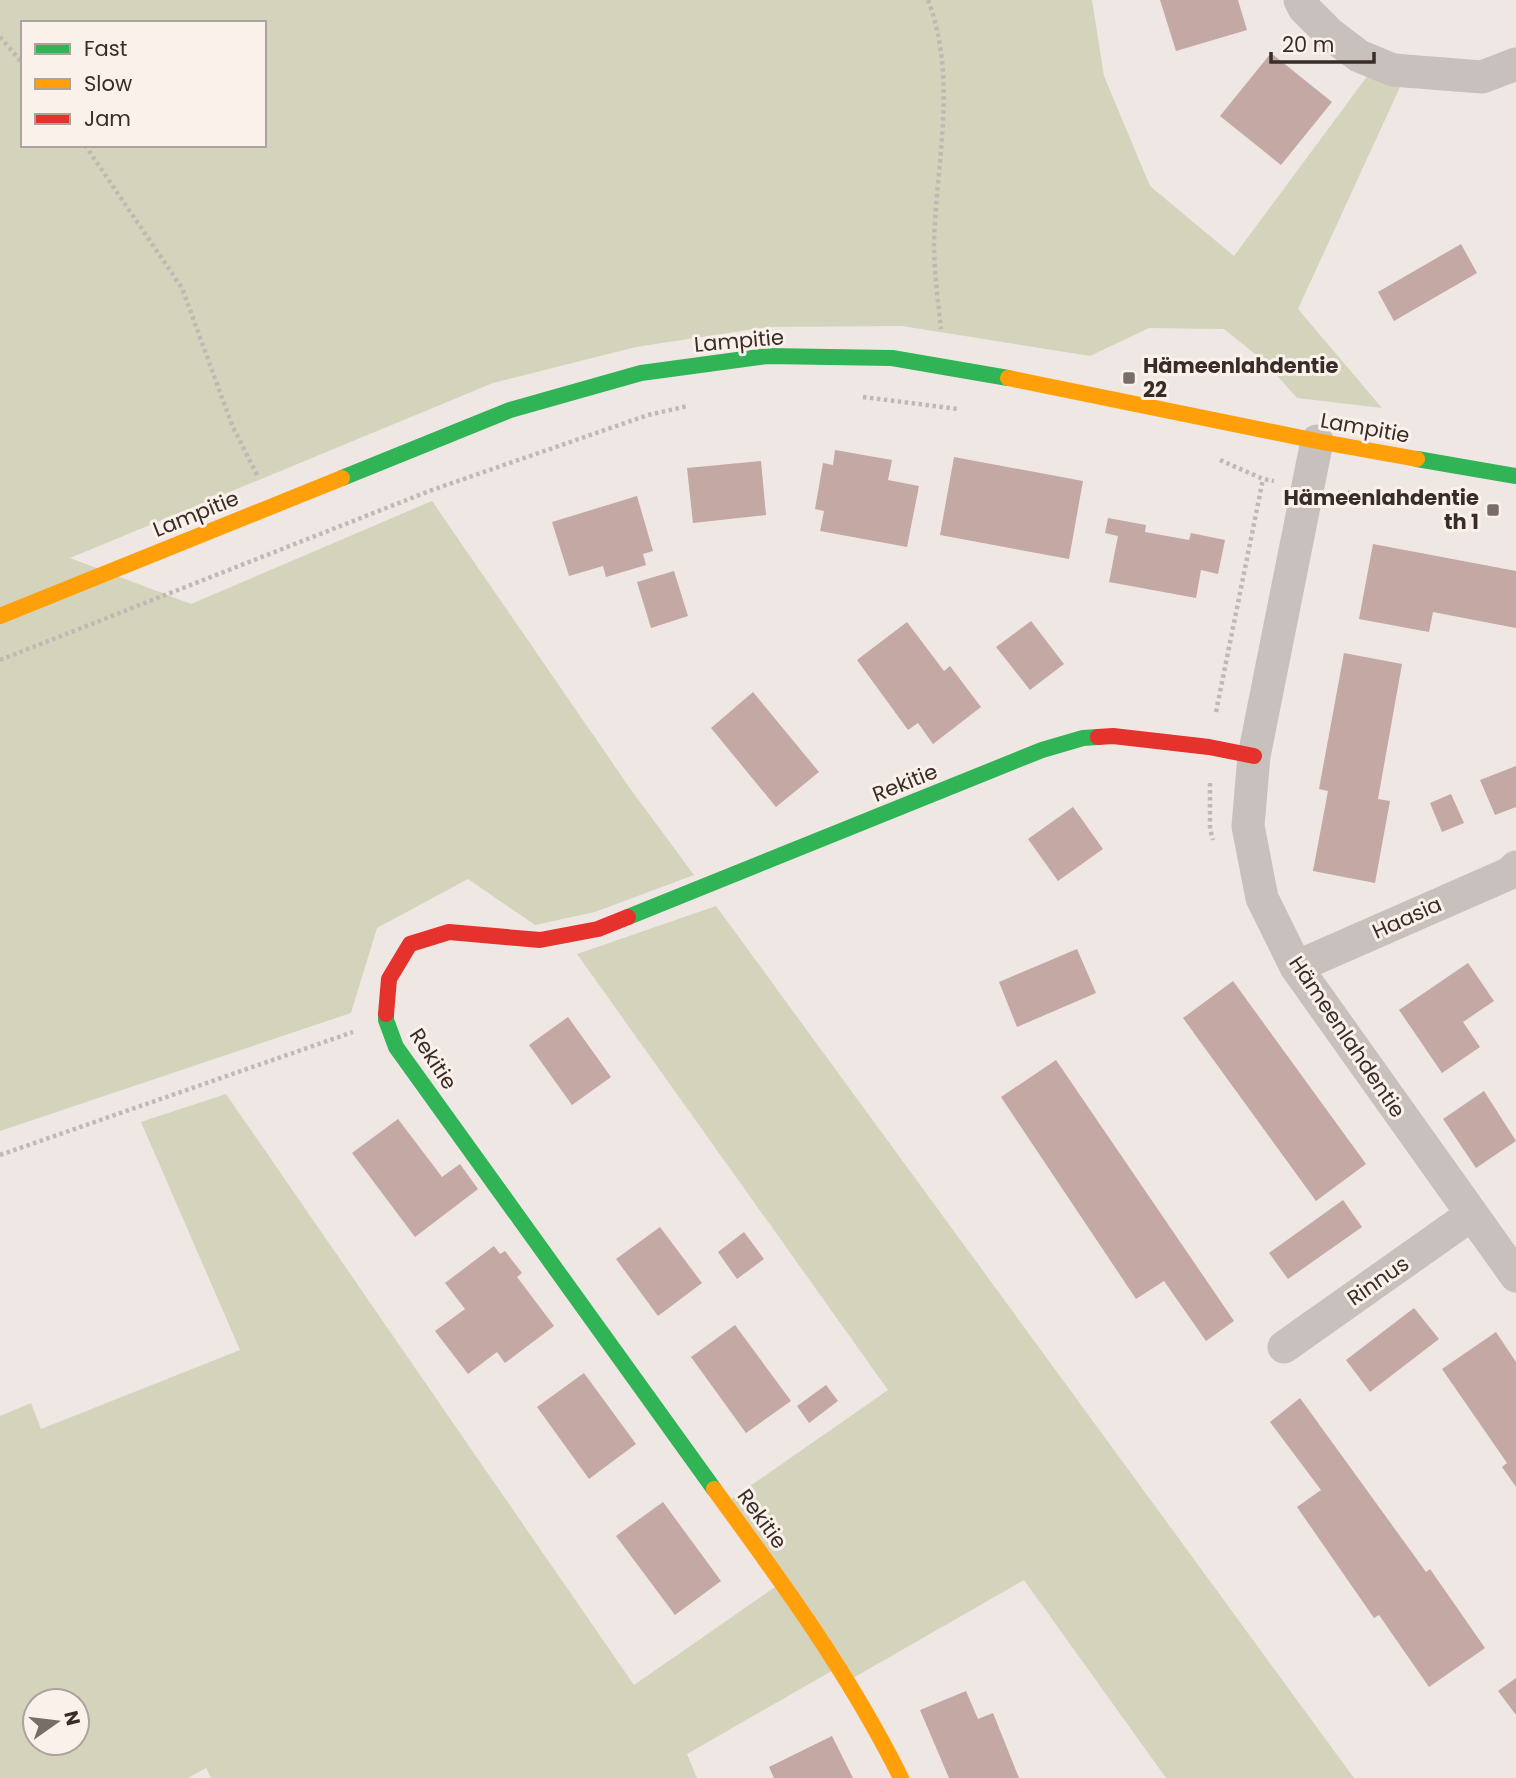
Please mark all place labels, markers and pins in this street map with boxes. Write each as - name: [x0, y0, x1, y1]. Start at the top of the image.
- place label: Hämeenlahdentie 22: [1143, 351, 1339, 404]
- marker: Hämeenlahdentie 22: [1121, 370, 1137, 386]
- place label: Hämeenlahdentie th 1: [1284, 483, 1479, 536]
- marker: Hämeenlahdentie th 1: [1485, 502, 1501, 518]

